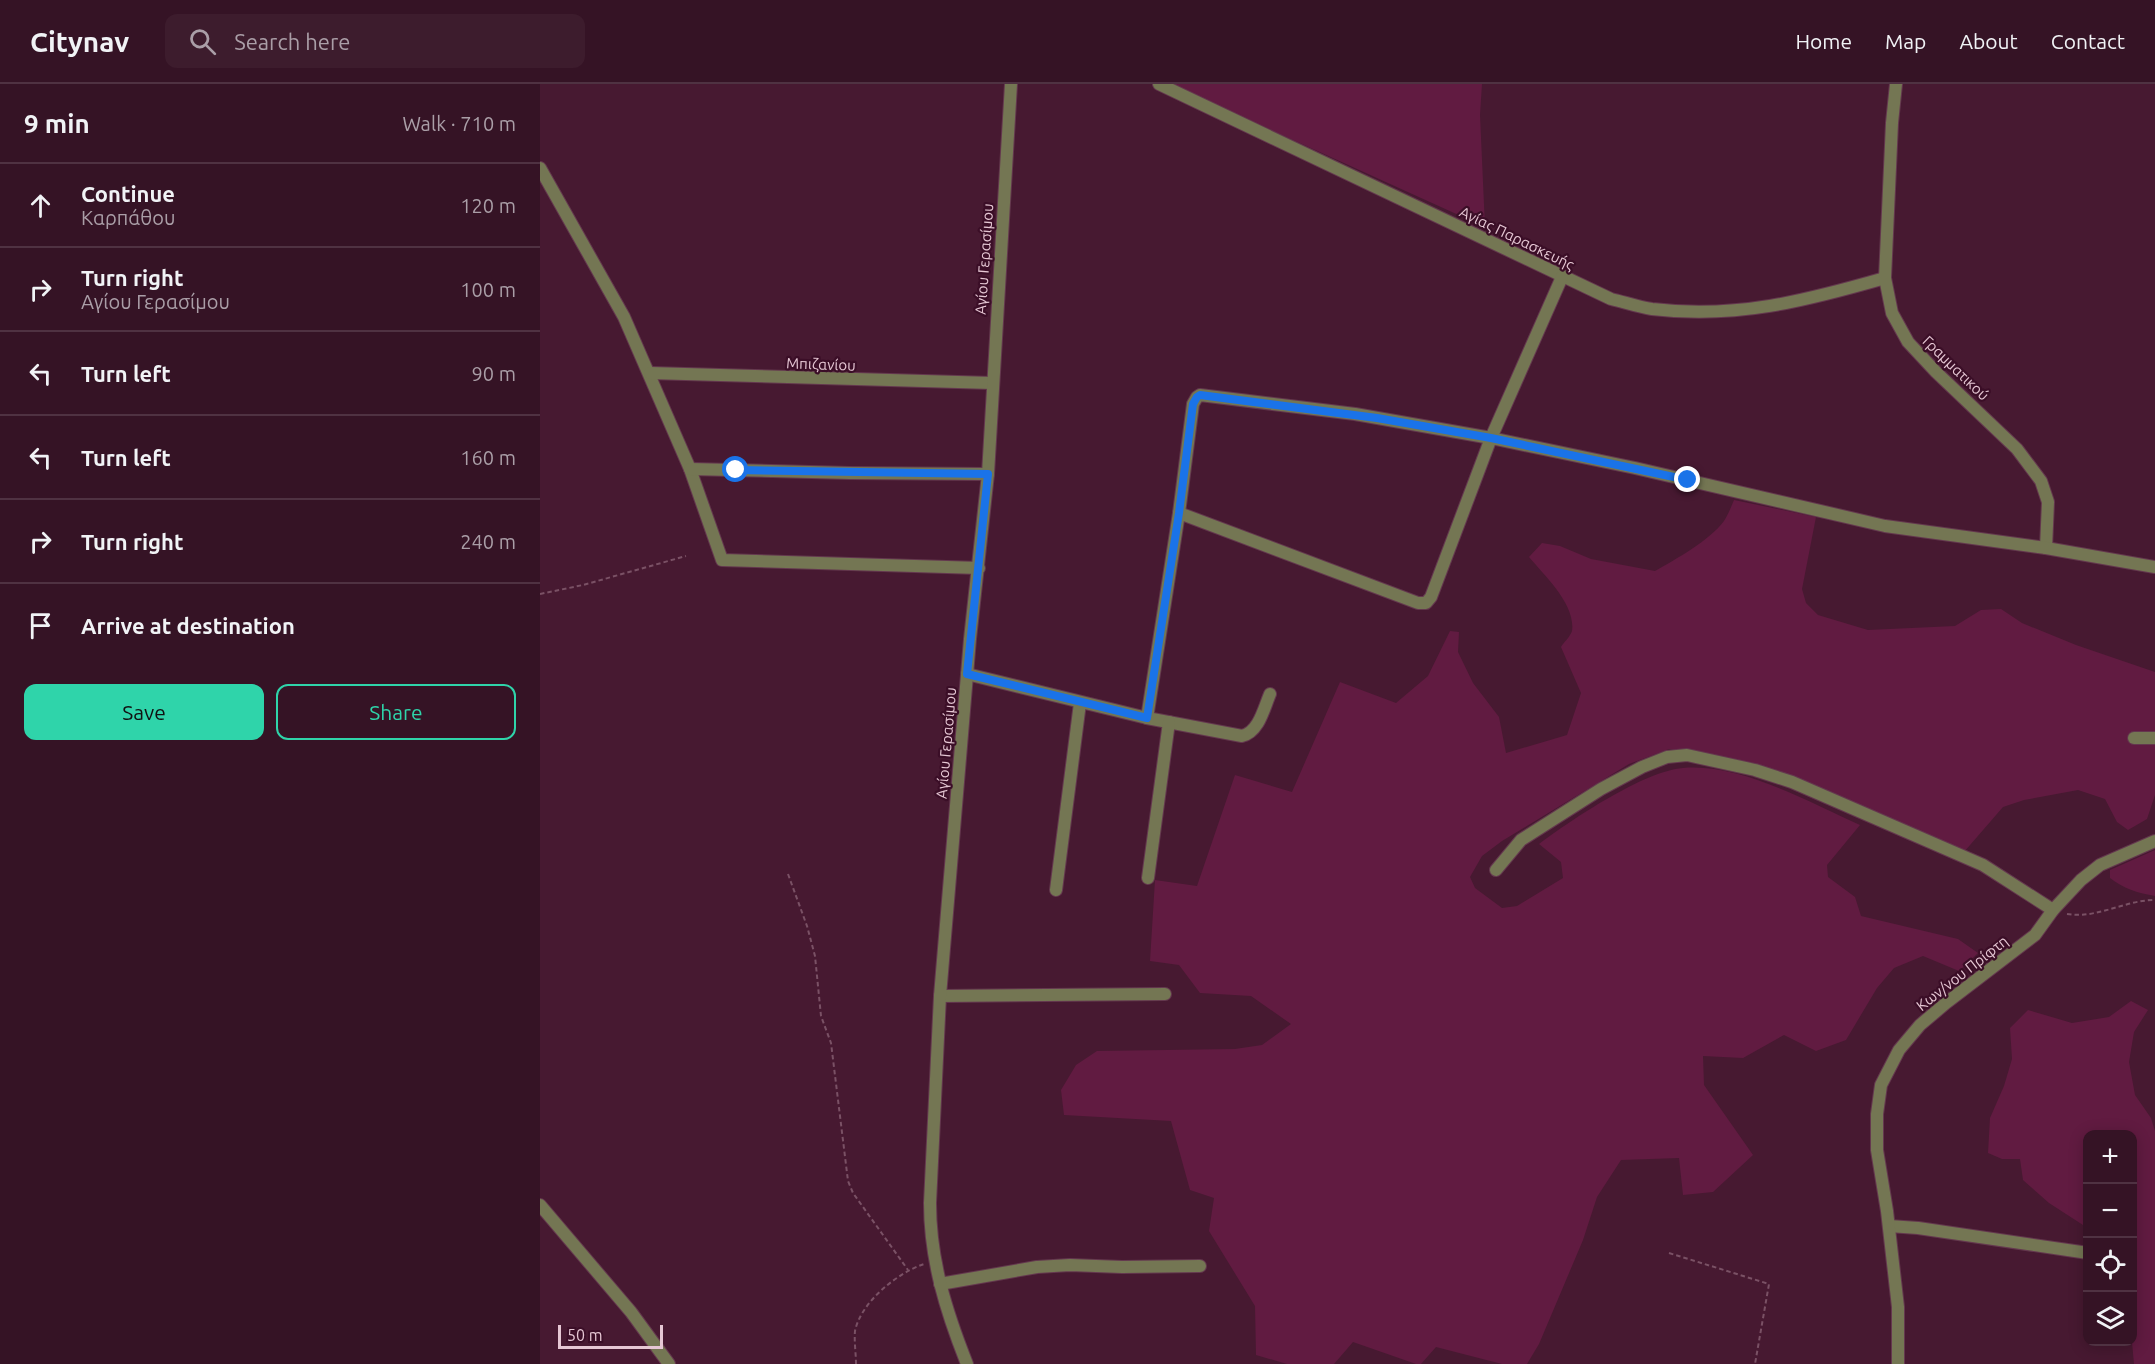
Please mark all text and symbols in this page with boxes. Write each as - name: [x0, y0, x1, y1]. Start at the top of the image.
- search box: [165, 14, 585, 68]
- icon: search: [186, 25, 219, 58]
- text: Citynav: [30, 26, 129, 57]
- text: Search here: [234, 29, 350, 54]
- text: Home: [1795, 29, 1852, 53]
- text: Map: [1885, 29, 1926, 53]
- text: About: [1959, 29, 2018, 53]
- text: Contact: [2051, 29, 2125, 53]
- text: 9 min: [24, 109, 90, 138]
- text: Walk · 710 m: [403, 112, 516, 135]
- text: Continue: [81, 181, 175, 206]
- icon: ahead: [24, 189, 57, 222]
- text: 120 m: [460, 194, 516, 217]
- street label: Αγίου Γερασίμου: [972, 203, 996, 315]
- street label: Αγίας Παρασκευής: [1457, 203, 1577, 273]
- text: Καρπάθου: [81, 206, 175, 229]
- text: Turn right: [81, 265, 183, 290]
- icon: right: [24, 273, 57, 306]
- text: 100 m: [460, 278, 516, 301]
- text: Αγίου Γερασίμου: [81, 290, 230, 313]
- street label: Γραμματικού: [1919, 332, 1993, 404]
- street label: Μπιζανίου: [786, 354, 856, 374]
- icon: left: [24, 357, 57, 390]
- text: Turn left: [81, 361, 171, 386]
- text: 90 m: [472, 362, 516, 385]
- icon: left: [24, 441, 57, 474]
- text: Turn left: [81, 445, 171, 470]
- text: 160 m: [460, 446, 516, 469]
- route start: [722, 456, 748, 482]
- route end: [1674, 466, 1700, 492]
- icon: right: [24, 525, 57, 558]
- text: Turn right: [81, 529, 183, 554]
- text: 240 m: [460, 530, 516, 553]
- icon: arrive: [24, 609, 57, 642]
- text: Arrive at destination: [81, 613, 295, 638]
- button: Save: [24, 684, 264, 740]
- button: Share: [276, 684, 516, 740]
- street label: Αγίου Γερασίμου: [933, 687, 959, 799]
- street label: Κων/νου Πρίφτη: [1913, 932, 2011, 1014]
- map controls: [2083, 1130, 2137, 1346]
- button: +: [2083, 1130, 2137, 1184]
- button: −: [2083, 1184, 2137, 1238]
- button: locate: [2083, 1238, 2137, 1292]
- button: layers: [2083, 1292, 2137, 1346]
- scale bar: [558, 1322, 663, 1350]
- text: 50 m: [567, 1326, 603, 1344]

